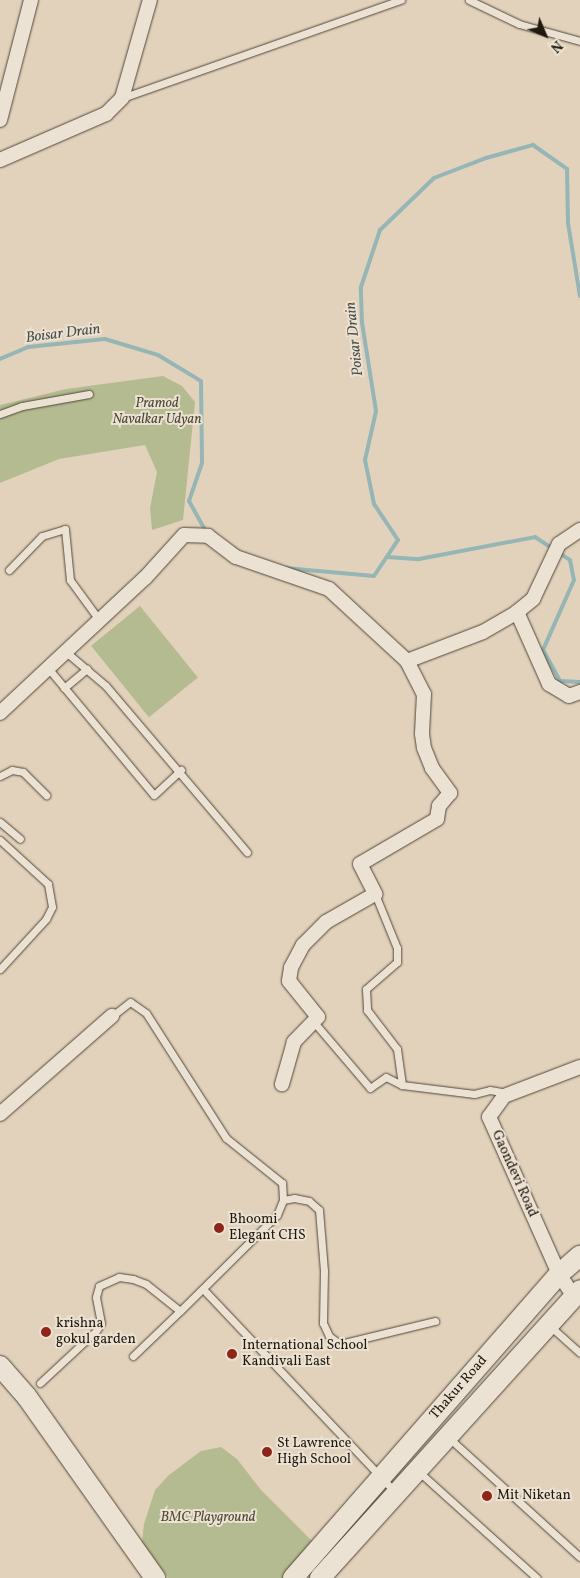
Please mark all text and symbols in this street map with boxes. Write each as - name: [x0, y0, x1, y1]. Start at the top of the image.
- north arrow: [520, 10, 570, 60]
- text: N: [546, 36, 566, 56]
- water label: Poisar Drain: [342, 301, 368, 377]
- water label: Boisar Drain: [25, 320, 101, 348]
- park label: Pramod Navalkar Udyan: [113, 396, 201, 428]
- street label: Gaondevi Road: [487, 1128, 541, 1220]
- place label: Bhoomi Elegant CHS: [229, 1212, 306, 1244]
- marker: Bhoomi Elegant CHS: [213, 1222, 225, 1234]
- place label: krishna gokul garden: [56, 1316, 136, 1348]
- marker: krishna gokul garden: [40, 1326, 52, 1338]
- place label: International School Kandivali East: [242, 1338, 368, 1370]
- marker: International School Kandivali East: [226, 1348, 238, 1360]
- street label: Thakur Road: [427, 1353, 491, 1423]
- place label: St Lawrence High School: [277, 1436, 351, 1468]
- marker: St Lawrence High School: [261, 1446, 273, 1458]
- place label: Mit Niketan: [497, 1488, 571, 1504]
- marker: Mit Niketan: [481, 1490, 493, 1502]
- park label: BMC Playground: [161, 1510, 255, 1526]

